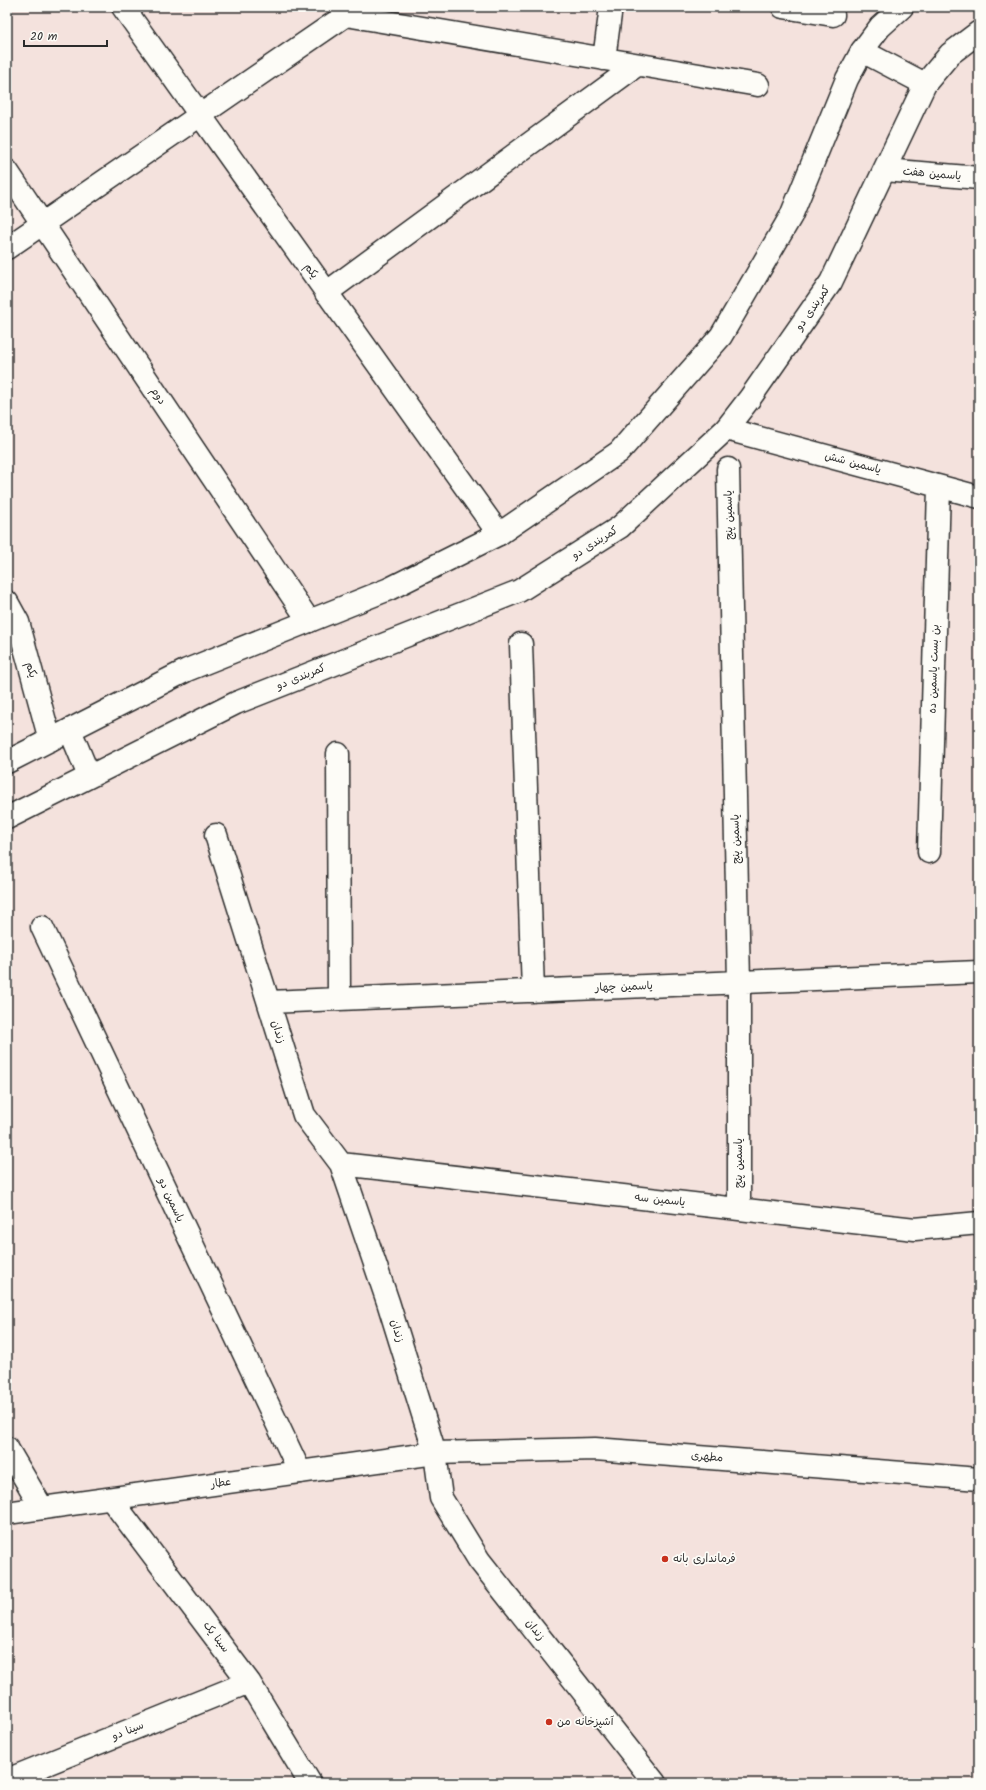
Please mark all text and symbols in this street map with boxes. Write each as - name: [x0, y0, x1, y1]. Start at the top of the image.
- scale bar: [24, 22, 107, 48]
- text: 20 m: [30, 27, 58, 46]
- street label: یاسمین هفت: [902, 162, 962, 186]
- street label: یکم: [299, 259, 323, 283]
- street label: کمربندی دو: [790, 281, 835, 335]
- street label: دوم: [146, 384, 170, 408]
- street label: یاسمین شش: [823, 447, 883, 479]
- street label: یاسمین پنج: [720, 490, 738, 540]
- street label: کمربندی دو: [567, 522, 622, 565]
- street label: بن بست یاسمین ده: [923, 624, 945, 714]
- street label: کمربندی دو: [273, 659, 329, 695]
- street label: یکم: [20, 660, 42, 680]
- street label: یاسمین پنج: [727, 814, 745, 864]
- street label: یاسمین چهار: [594, 977, 653, 997]
- street label: زندان: [266, 1018, 290, 1046]
- street label: یاسمین پنج: [730, 1138, 748, 1188]
- street label: یاسمین دو: [153, 1174, 189, 1225]
- street label: یاسمین سه: [634, 1188, 686, 1212]
- street label: زندان: [385, 1317, 409, 1345]
- street label: مطهری: [690, 1447, 724, 1467]
- street label: عطار: [209, 1473, 232, 1493]
- place label: فرمانداری بانه: [673, 1550, 736, 1568]
- marker: فرمانداری بانه: [660, 1554, 670, 1564]
- street label: زندان: [521, 1615, 549, 1645]
- street label: سینا یک: [198, 1617, 234, 1657]
- place label: آشپزخانه من: [557, 1713, 615, 1731]
- street label: سینا دو: [108, 1716, 147, 1746]
- marker: آشپزخانه من: [544, 1717, 554, 1727]

